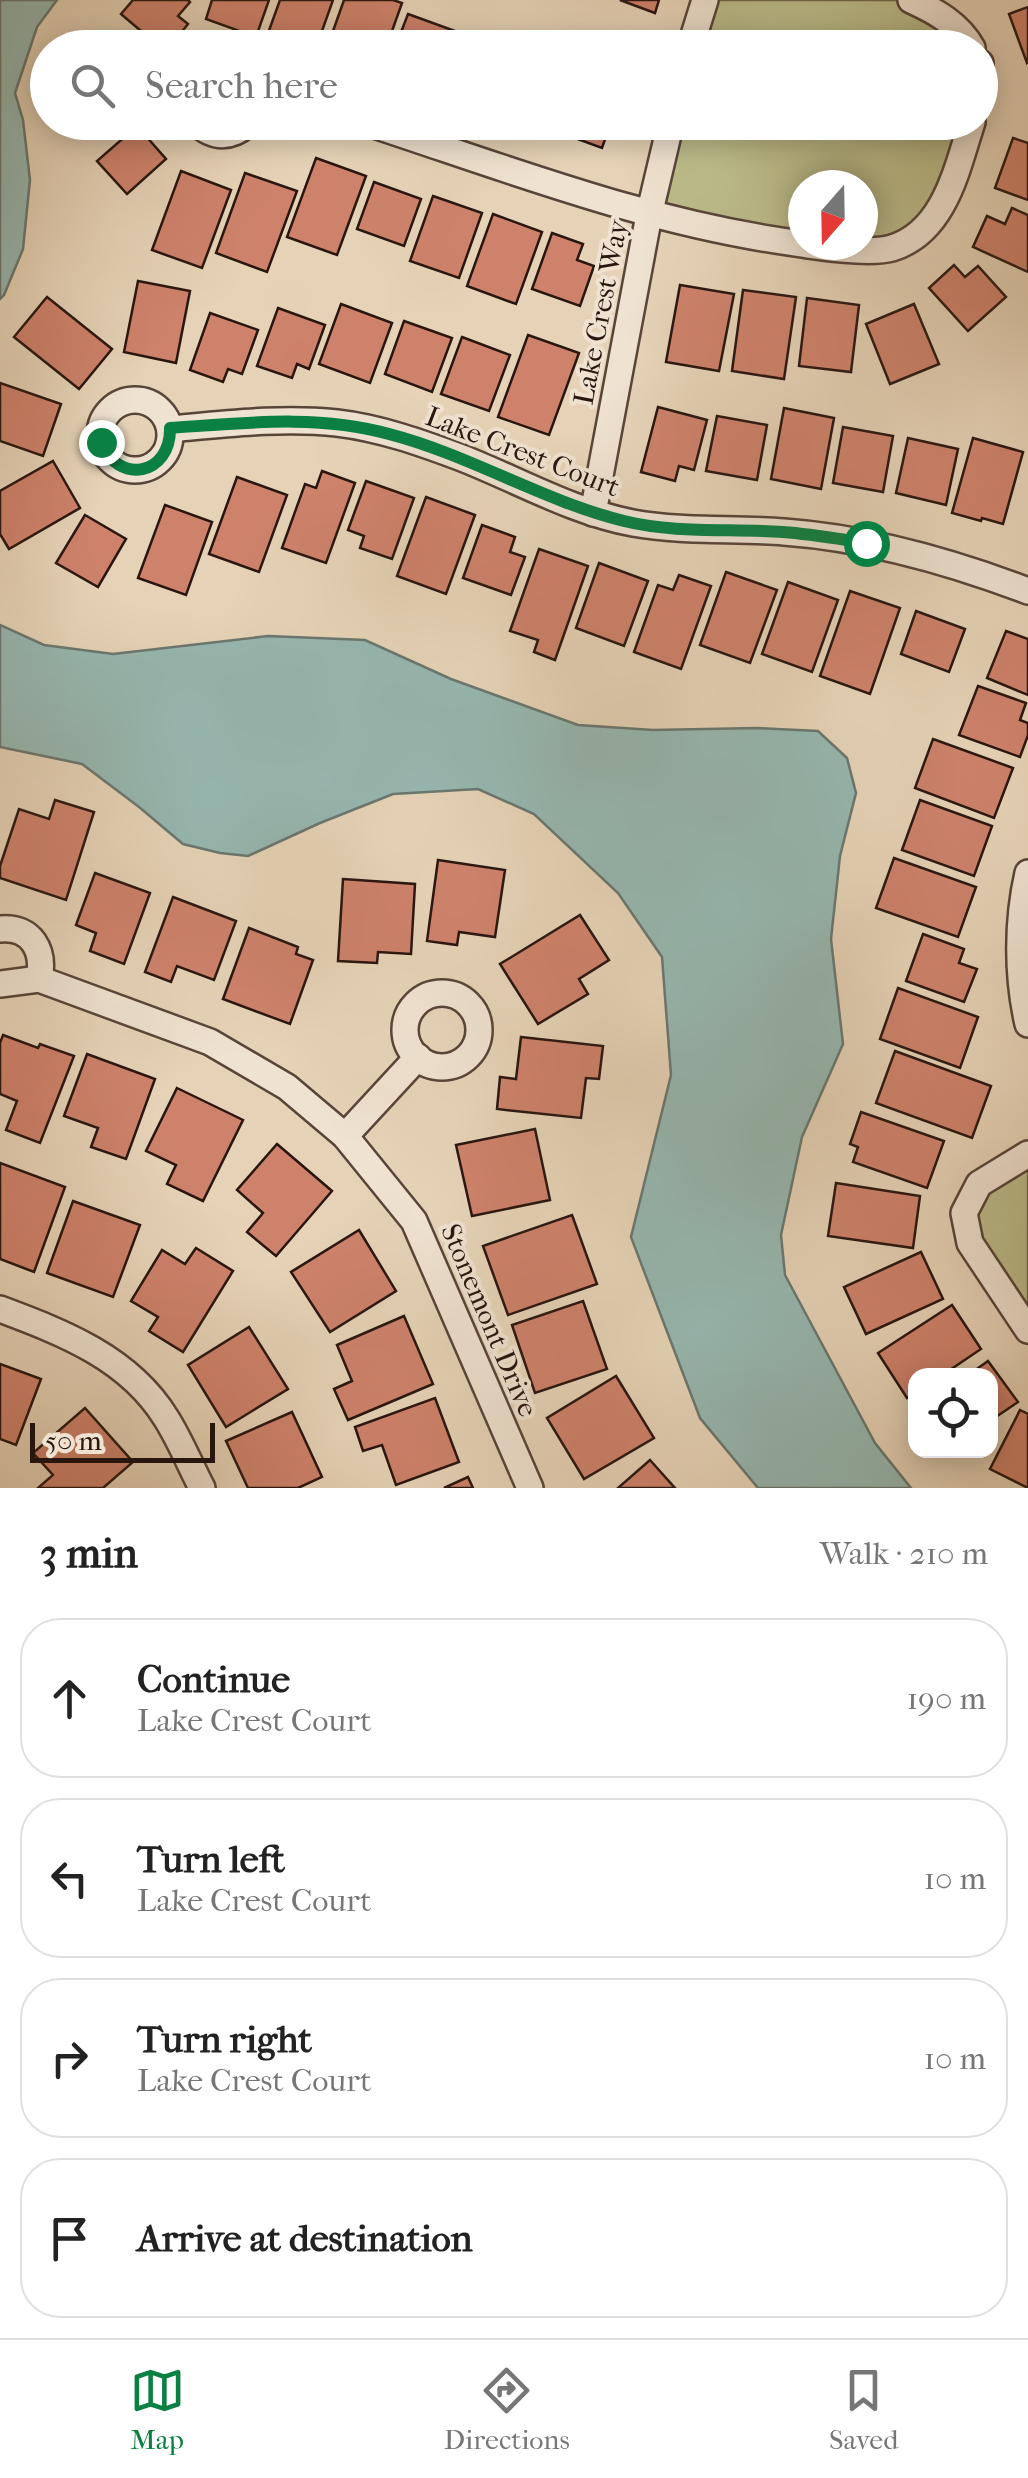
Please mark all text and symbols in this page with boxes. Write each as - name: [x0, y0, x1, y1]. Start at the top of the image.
- search box: [30, 30, 998, 140]
- icon: search: [65, 58, 120, 113]
- text: Search here: [145, 63, 338, 108]
- north arrow: [788, 170, 878, 260]
- street label: Lake Crest Way: [566, 216, 635, 407]
- street label: Lake Crest Court: [421, 399, 624, 504]
- route end: [79, 420, 125, 466]
- route start: [844, 521, 890, 567]
- street label: Stonemont Drive: [434, 1219, 545, 1422]
- map controls: [908, 1368, 998, 1458]
- button: locate: [908, 1368, 998, 1458]
- scale bar: [30, 1418, 215, 1462]
- text: 50 m: [45, 1424, 102, 1457]
- text: 3 min: [40, 1529, 138, 1578]
- text: Walk · 210 m: [820, 1535, 988, 1572]
- text: Continue: [137, 1657, 290, 1702]
- icon: ahead: [42, 1671, 97, 1726]
- text: 190 m: [907, 1680, 986, 1717]
- text: Lake Crest Court: [137, 1702, 371, 1739]
- text: Turn left: [137, 1837, 285, 1882]
- icon: left: [42, 1851, 97, 1906]
- text: 10 m: [924, 1860, 986, 1897]
- text: Lake Crest Court: [137, 1882, 371, 1919]
- text: Turn right: [137, 2017, 312, 2062]
- icon: right: [42, 2031, 97, 2086]
- text: 10 m: [924, 2040, 986, 2077]
- text: Lake Crest Court: [137, 2062, 371, 2099]
- icon: arrive: [42, 2211, 97, 2266]
- text: Arrive at destination: [137, 2216, 473, 2261]
- tab: Map: [130, 2363, 185, 2456]
- tab: Directions: [444, 2363, 570, 2456]
- tab: Saved: [829, 2363, 898, 2456]

